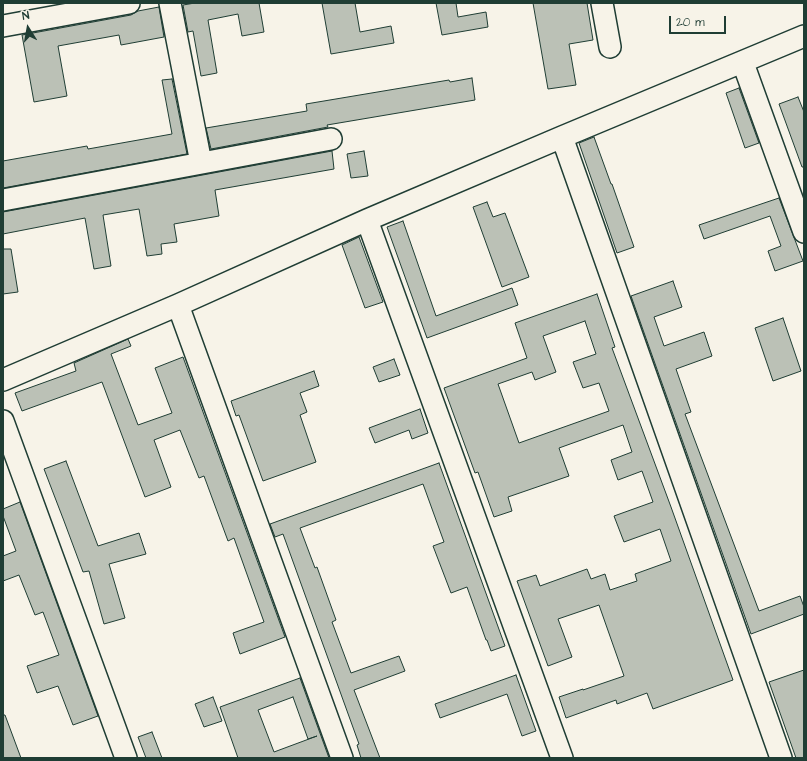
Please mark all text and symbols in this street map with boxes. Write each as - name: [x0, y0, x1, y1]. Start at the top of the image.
- north arrow: [8, 8, 48, 48]
- text: N: [21, 8, 30, 24]
- scale bar: [671, 8, 728, 34]
- text: 20 m: [676, 14, 705, 31]

